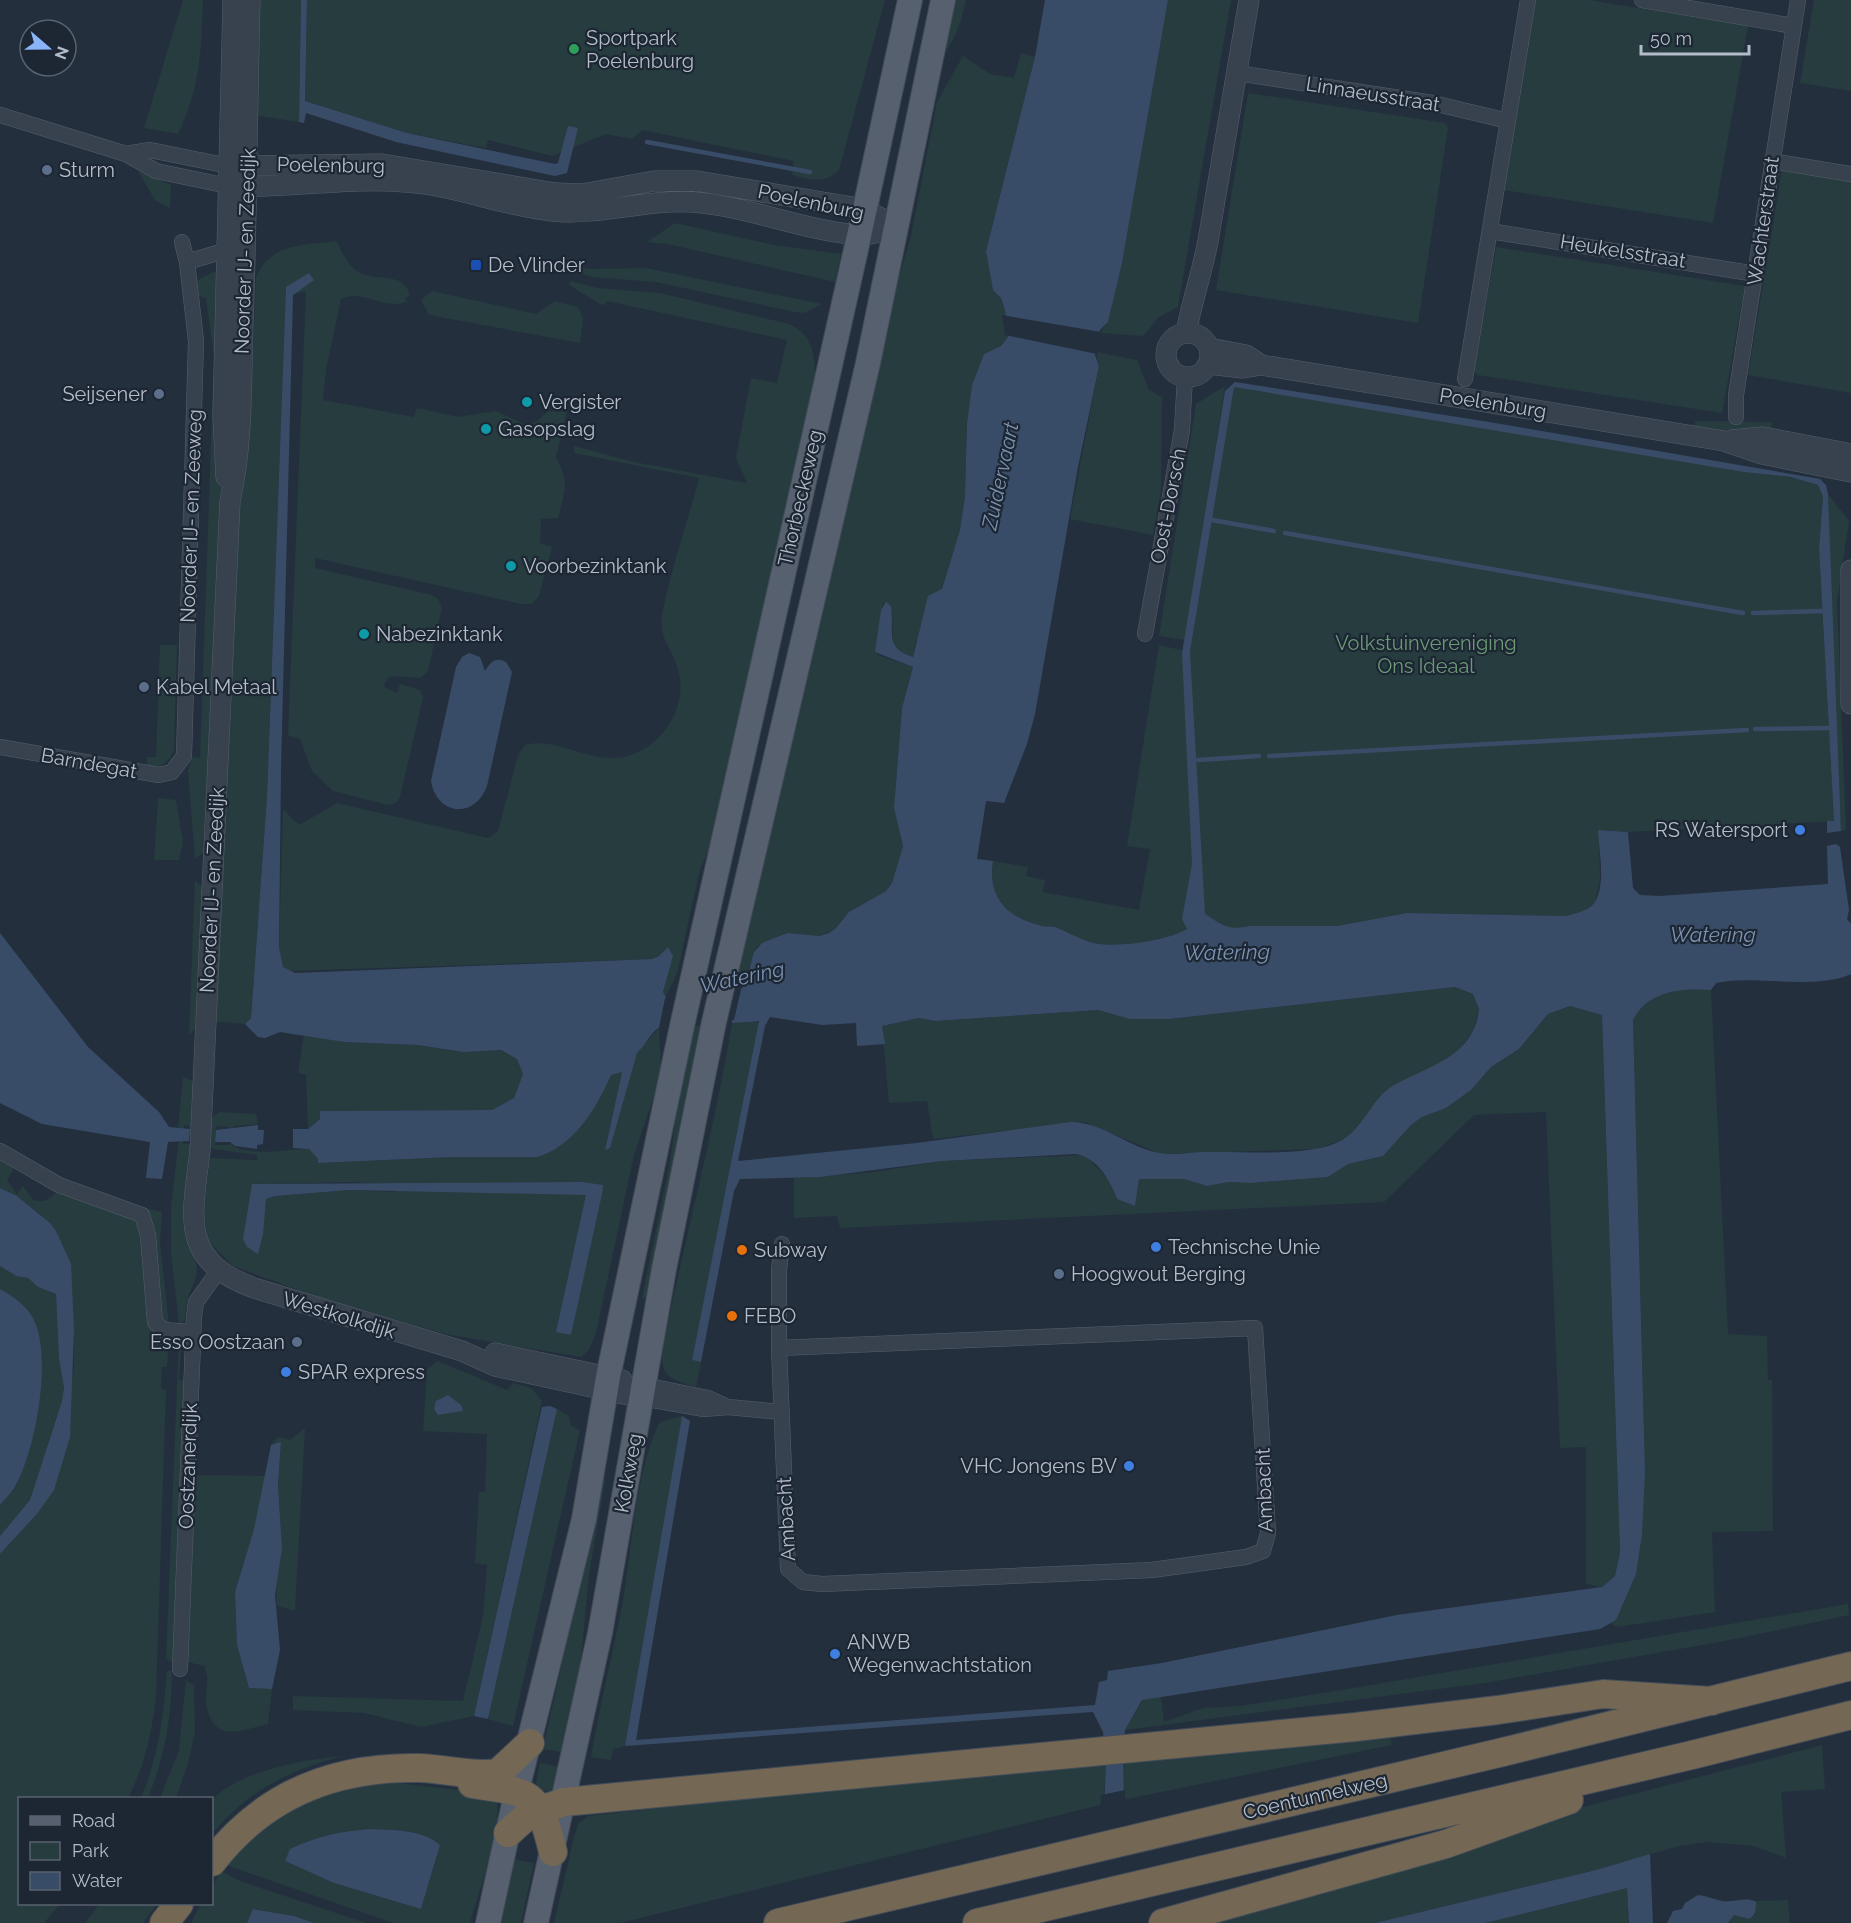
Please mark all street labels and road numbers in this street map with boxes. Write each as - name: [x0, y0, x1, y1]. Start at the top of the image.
- street label: Linnaeusstraat: [1304, 72, 1442, 116]
- street label: Noorder IJ- en Zeedijk: [229, 147, 261, 354]
- street label: Poelenburg: [277, 152, 385, 178]
- street label: Wachterstraat: [1742, 154, 1784, 287]
- street label: Poelenburg: [756, 179, 866, 225]
- street label: Heukelsstraat: [1558, 229, 1688, 273]
- street label: Poelenburg: [1438, 383, 1548, 423]
- street label: Noorder IJ- en Zeeweg: [175, 409, 207, 623]
- street label: Thorbeckeweg: [773, 427, 827, 569]
- street label: Oost-Dorsch: [1145, 446, 1191, 566]
- street label: Barndegat: [39, 743, 139, 783]
- street label: Noorder IJ- en Zeedijk: [195, 786, 229, 993]
- street label: Westkolkdijk: [280, 1286, 399, 1344]
- street label: Oostzanerdijk: [174, 1402, 202, 1529]
- street label: Kolkweg: [609, 1431, 647, 1515]
- street label: Ambacht: [1251, 1447, 1277, 1533]
- street label: Ambacht: [772, 1476, 800, 1562]
- street label: Coentunnelweg: [1240, 1768, 1390, 1824]

